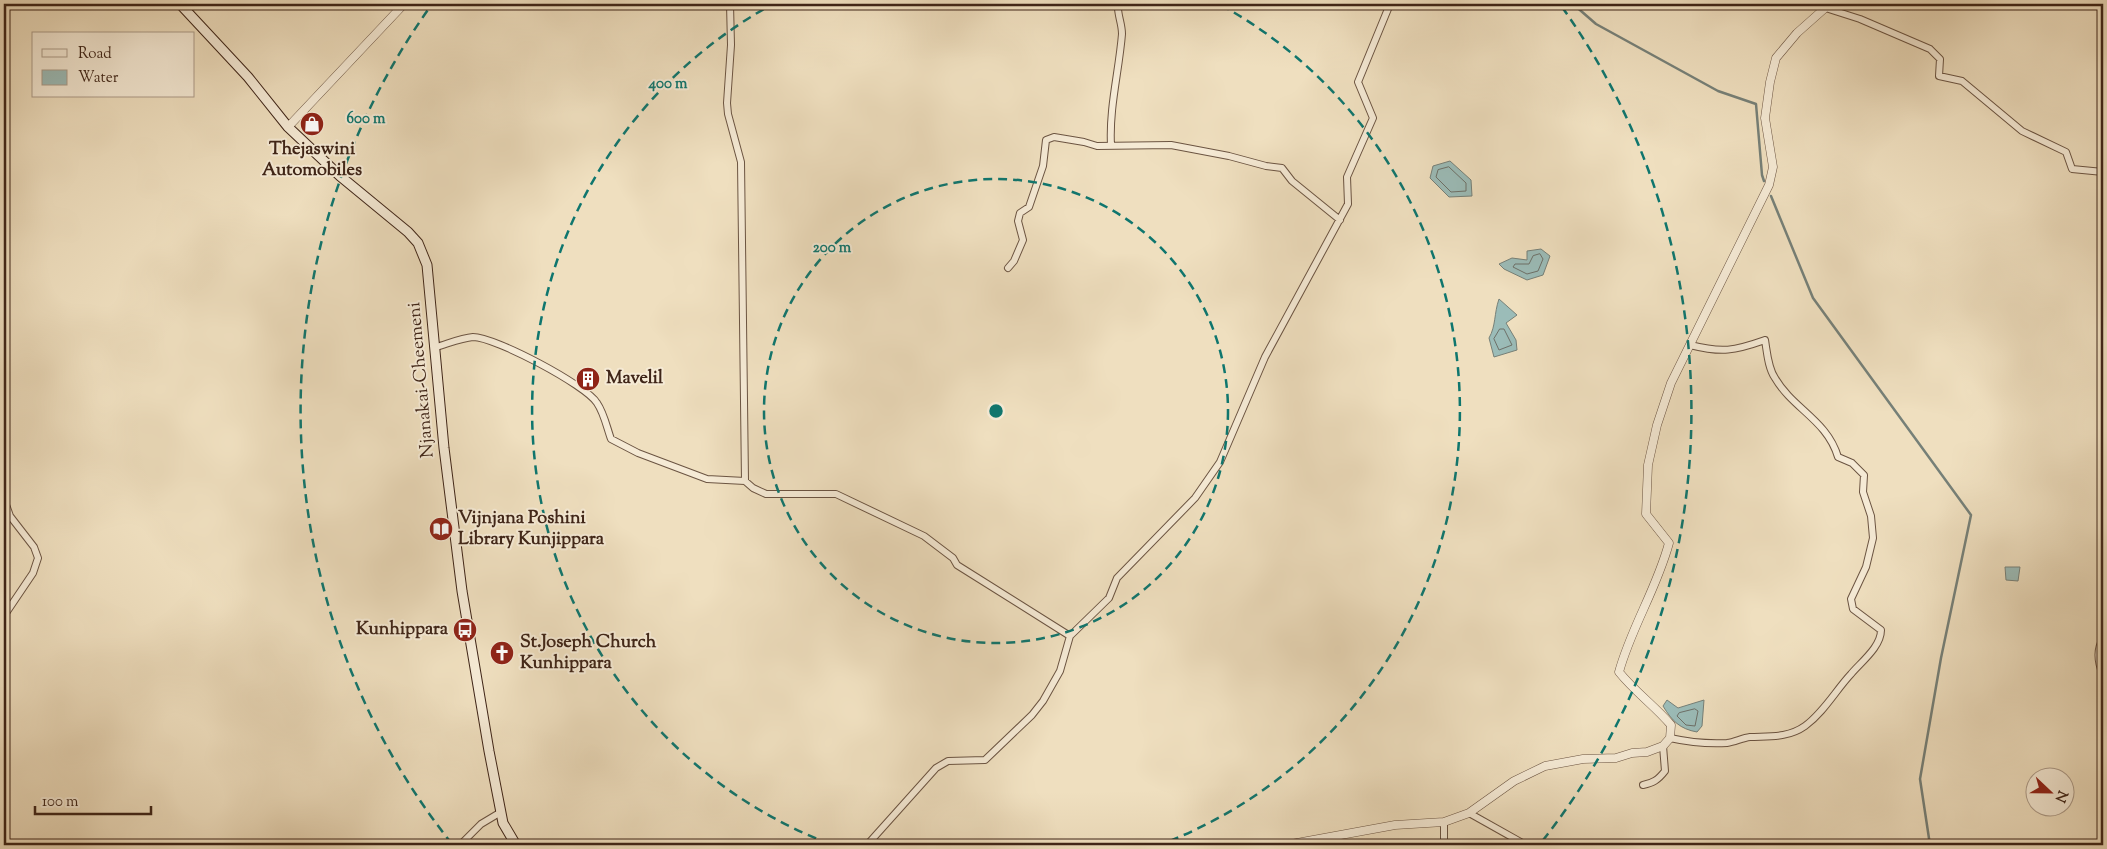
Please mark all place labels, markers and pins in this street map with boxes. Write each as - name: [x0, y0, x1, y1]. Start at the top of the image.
- shop icon: Thejaswini Automobiles: [299, 111, 325, 137]
- place label: Thejaswini Automobiles: [262, 137, 362, 184]
- building icon: Mavelil: [575, 366, 601, 392]
- place label: Mavelil: [606, 366, 664, 392]
- centre of rings: [987, 402, 1005, 420]
- place label: Vijnjana Poshini Library Kunjippara: [458, 506, 605, 553]
- library icon: Vijnjana Poshini Library Kunjippara: [428, 516, 454, 542]
- place label: Kunhippara: [356, 617, 449, 643]
- bus stop icon: Kunhippara: [452, 617, 478, 643]
- place label: St.Joseph Church Kunhippara: [520, 630, 657, 677]
- church icon: St.Joseph Church Kunhippara: [489, 640, 515, 666]

